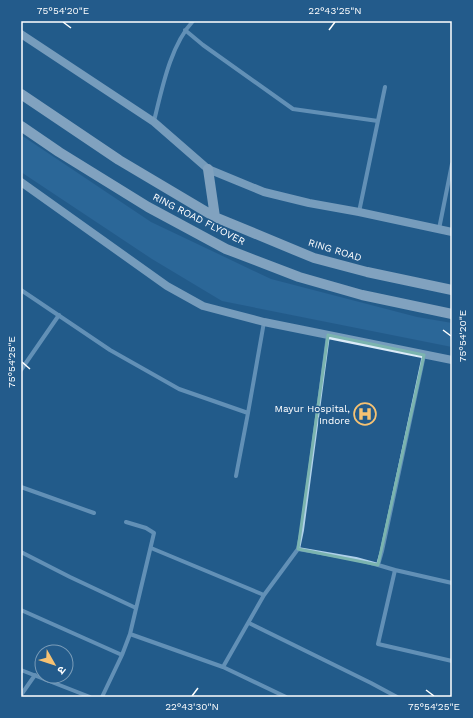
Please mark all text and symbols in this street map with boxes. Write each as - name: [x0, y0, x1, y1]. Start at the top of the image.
- text: 75°54'20"E: [37, 5, 89, 16]
- text: 22°43'25"N: [308, 5, 362, 16]
- street label: RING ROAD FLYOVER: [151, 191, 247, 247]
- street label: RING ROAD: [307, 237, 363, 263]
- text: 75°54'20"E: [457, 310, 468, 362]
- text: 75°54'25"E: [6, 336, 17, 388]
- hospital icon: Mayur Hospital, Indore: [352, 401, 378, 427]
- place label: Mayur Hospital, Indore: [275, 403, 350, 426]
- north arrow: [34, 644, 74, 684]
- text: उ: [54, 663, 68, 677]
- text: 22°43'30"N: [165, 701, 219, 712]
- text: 75°54'25"E: [408, 701, 460, 712]

